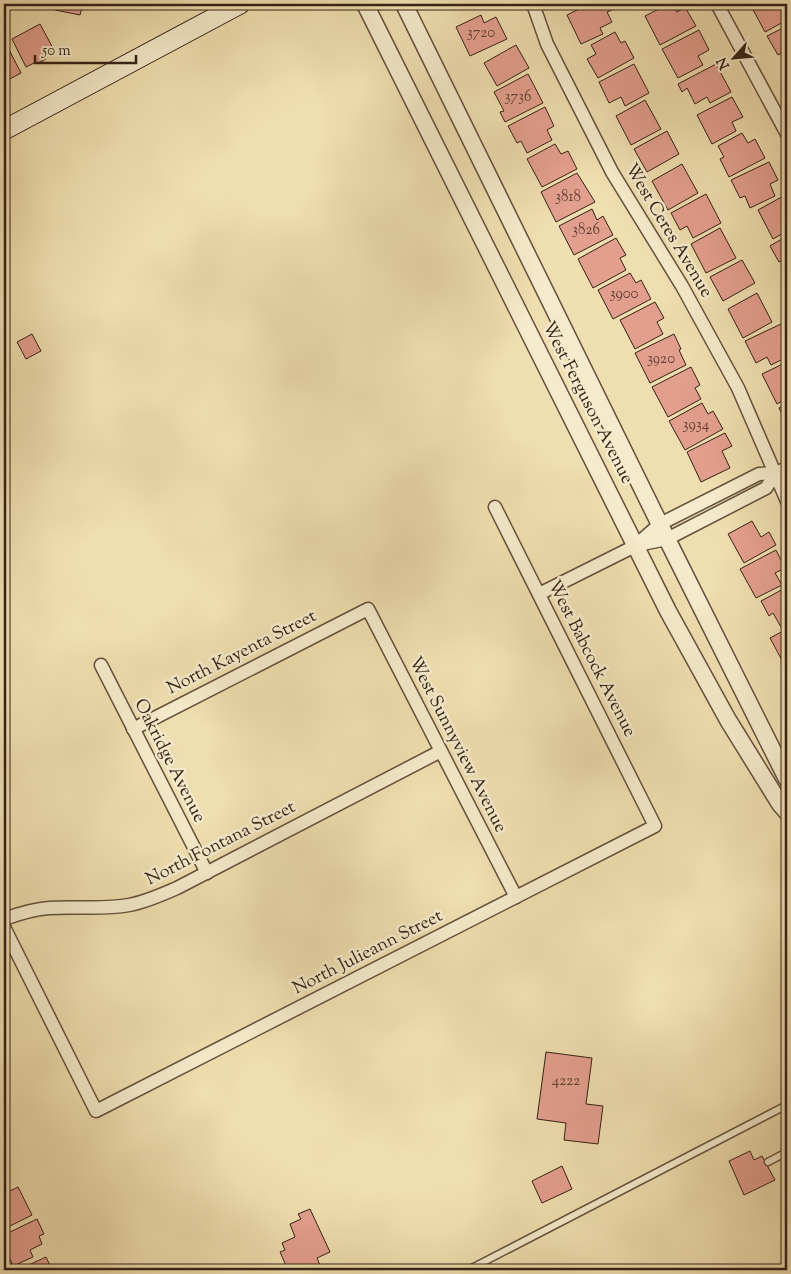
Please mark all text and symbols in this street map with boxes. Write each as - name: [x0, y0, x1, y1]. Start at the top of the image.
- house number: 3720: [467, 23, 495, 44]
- scale bar: [35, 32, 136, 64]
- north arrow: [708, 32, 758, 82]
- text: 50 m: [41, 41, 71, 62]
- text: N: [713, 53, 736, 73]
- house number: 3736: [505, 87, 531, 108]
- street label: West Ceres Avenue: [618, 159, 718, 303]
- house number: 3818: [555, 187, 581, 208]
- house number: 3826: [572, 220, 600, 241]
- house number: 3900: [609, 284, 639, 305]
- street label: West Ferguson Avenue: [535, 317, 639, 489]
- house number: 3920: [647, 349, 675, 370]
- house number: 3934: [683, 415, 710, 436]
- street label: West Babcock Avenue: [540, 576, 642, 742]
- street label: North Kayenta Street: [163, 604, 321, 702]
- street label: West Sunnyview Avenue: [401, 652, 513, 838]
- street label: Oakridge Avenue: [127, 695, 211, 827]
- street label: North Fontana Street: [142, 795, 300, 893]
- street label: North Julieann Street: [289, 904, 447, 1002]
- house number: 4222: [552, 1071, 580, 1092]

